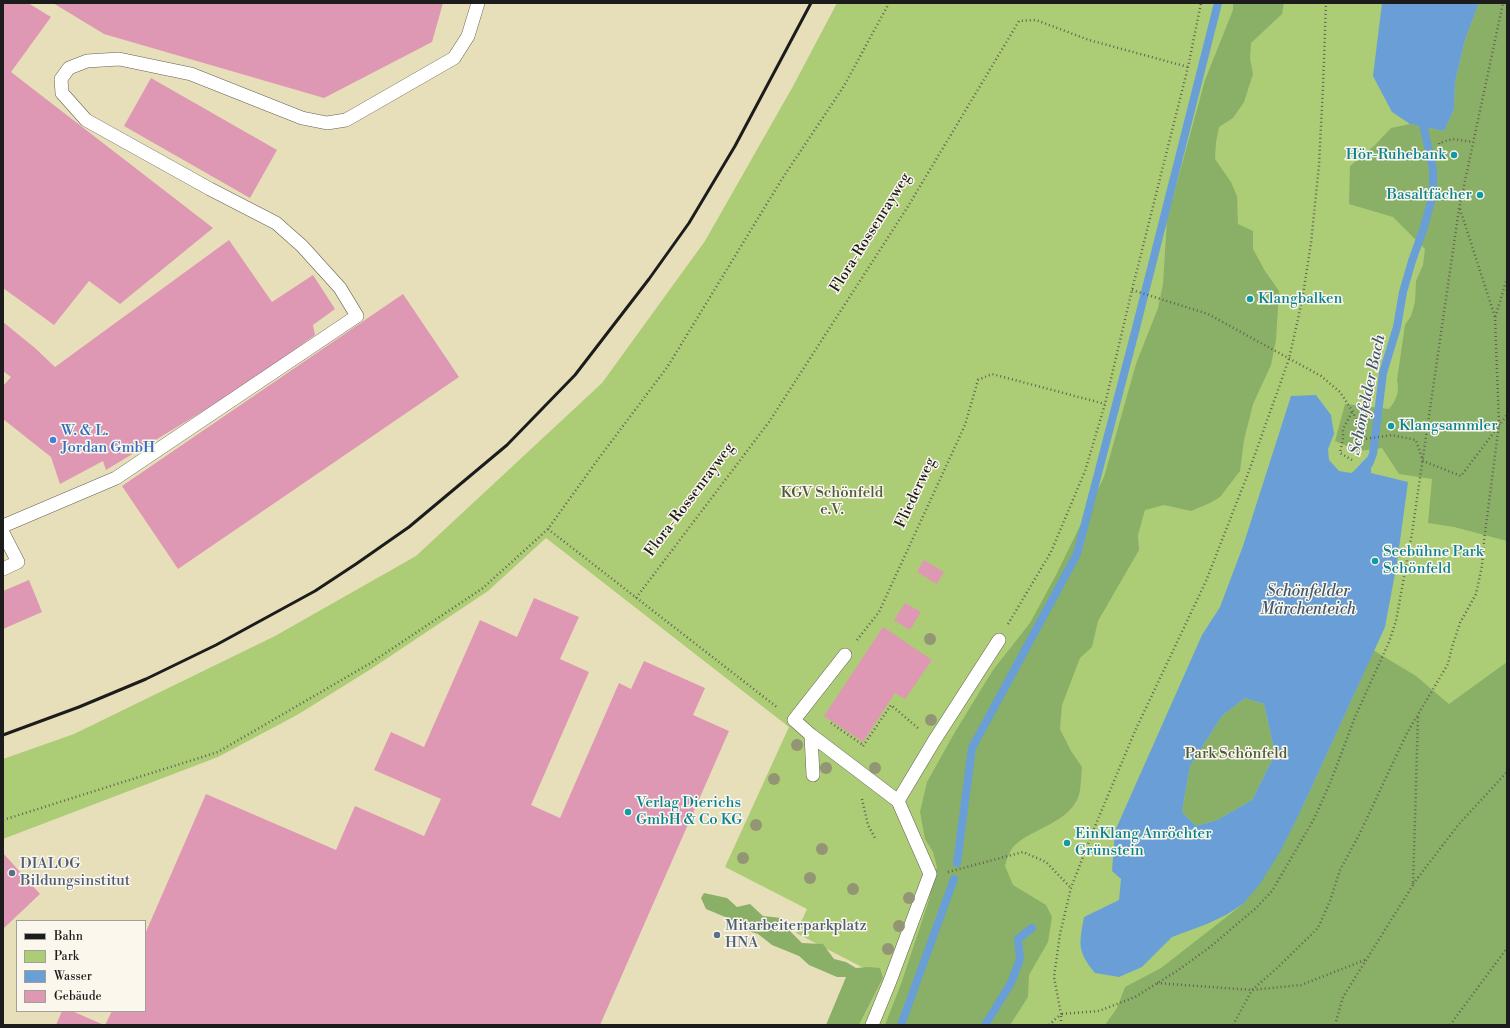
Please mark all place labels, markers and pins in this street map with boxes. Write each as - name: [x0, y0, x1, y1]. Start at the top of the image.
- place label: Hör-Ruhebank: [1346, 146, 1446, 164]
- marker: Hör-Ruhebank: [1449, 150, 1459, 160]
- place label: Basaltfächer: [1386, 186, 1472, 204]
- marker: Basaltfächer: [1475, 190, 1485, 200]
- place label: Klangbalken: [1258, 290, 1342, 308]
- marker: Klangbalken: [1245, 294, 1255, 304]
- place label: Klangsammler: [1399, 417, 1498, 435]
- marker: Klangsammler: [1386, 421, 1396, 431]
- place label: W. & L. Jordan GmbH: [61, 422, 155, 457]
- marker: W. & L. Jordan GmbH: [48, 435, 58, 445]
- place label: Seebühne Park Schönfeld: [1383, 543, 1484, 578]
- marker: Seebühne Park Schönfeld: [1370, 556, 1380, 566]
- place label: Verlag Dierichs GmbH & Co KG: [636, 794, 742, 829]
- marker: Verlag Dierichs GmbH & Co KG: [623, 807, 633, 817]
- place label: EinKlang Anröchter Grünstein: [1075, 825, 1212, 860]
- marker: EinKlang Anröchter Grünstein: [1062, 838, 1072, 848]
- place label: DIALOG Bildungsinstitut: [20, 855, 130, 890]
- marker: DIALOG Bildungsinstitut: [7, 868, 17, 878]
- place label: Mitarbeiterparkplatz HNA: [725, 917, 867, 952]
- marker: Mitarbeiterparkplatz HNA: [712, 930, 722, 940]

